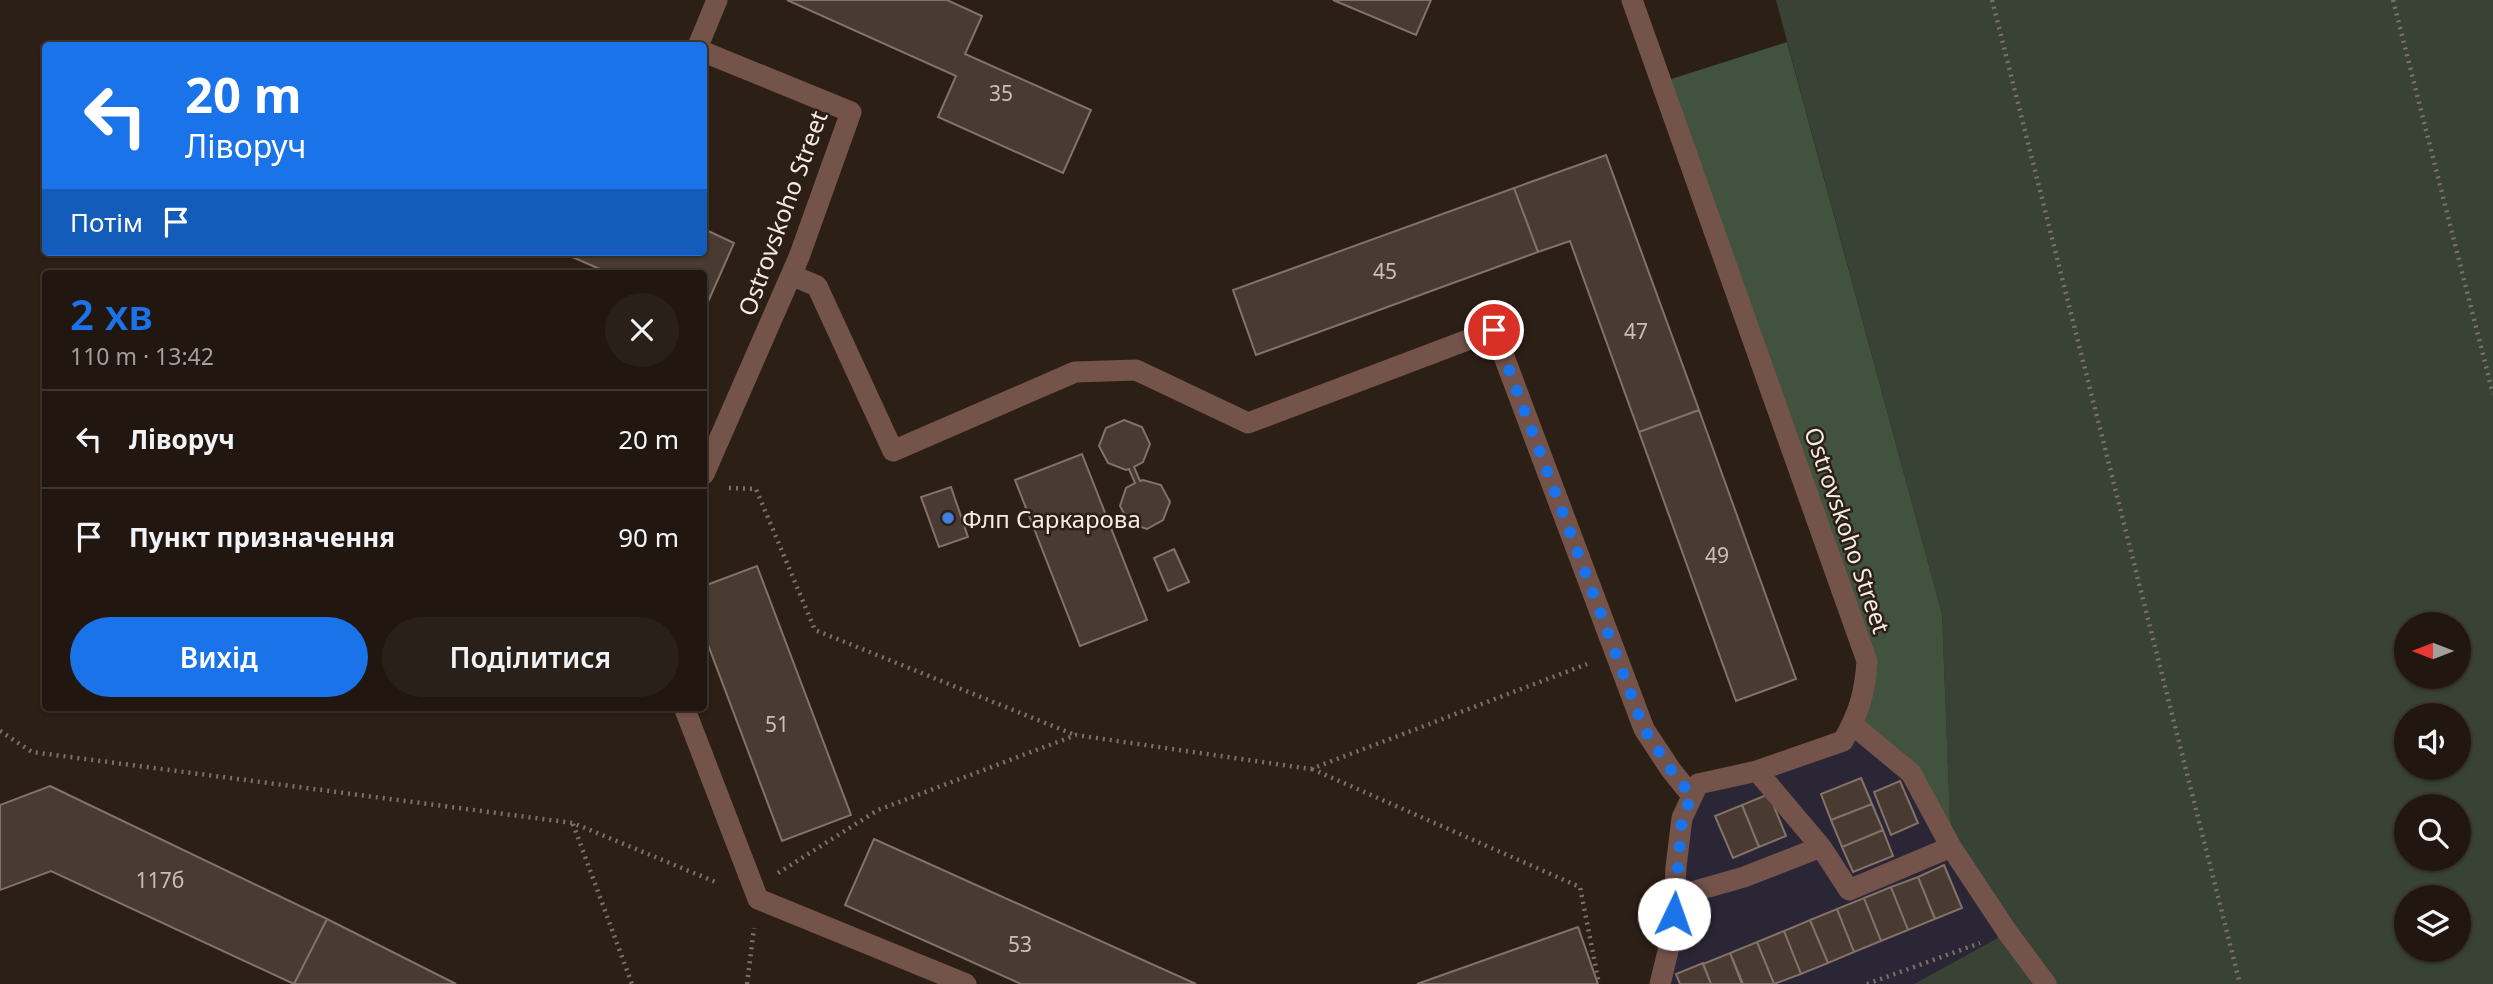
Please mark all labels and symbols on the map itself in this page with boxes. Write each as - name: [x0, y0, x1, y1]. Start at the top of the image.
- house number: 35: [989, 79, 1013, 107]
- street label: Ostrovskoho Street: [730, 106, 835, 320]
- house number: 45: [1373, 257, 1397, 285]
- pin: [1464, 300, 1524, 360]
- house number: 47: [1624, 317, 1648, 345]
- street label: Ostrovskoho Street: [1797, 423, 1899, 638]
- place label: Флп Саркарова: [962, 502, 1141, 535]
- marker: Флп Саркарова: [940, 510, 956, 526]
- house number: 49: [1705, 541, 1729, 569]
- north arrow: [2394, 612, 2471, 690]
- house number: 51: [765, 710, 789, 738]
- house number: 117б: [136, 866, 184, 894]
- position arrow: [1637, 877, 1711, 951]
- house number: 53: [1008, 930, 1032, 958]

